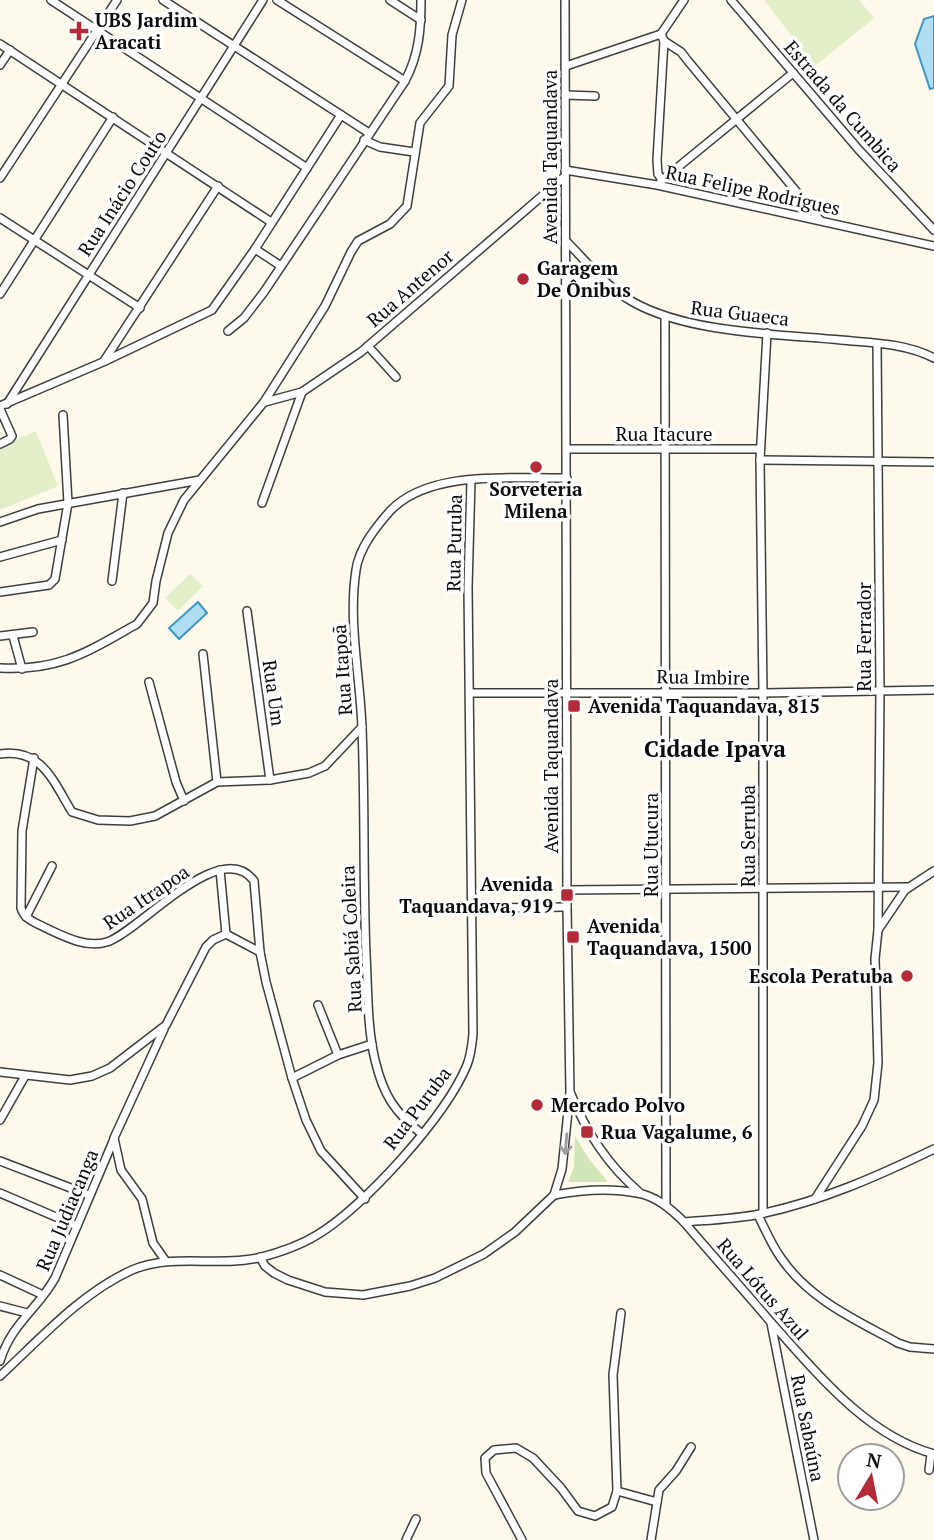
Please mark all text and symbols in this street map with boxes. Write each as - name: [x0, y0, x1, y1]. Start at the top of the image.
- place label: UBS Jardim Aracati: [95, 7, 198, 54]
- marker: UBS Jardim Aracati: [69, 21, 89, 41]
- street label: Estrada da Cumbica: [779, 35, 908, 177]
- street label: Avenida Taquandava: [537, 69, 562, 244]
- street label: Rua Inácio Couto: [72, 125, 172, 260]
- street label: Rua Felipe Rodrigues: [663, 159, 843, 220]
- street label: Rua Antenor: [361, 243, 459, 332]
- place label: Garagem De Ônibus: [537, 255, 631, 302]
- marker: Garagem De Ônibus: [515, 271, 531, 287]
- street label: Rua Guaeca: [689, 294, 791, 331]
- street label: Rua Itacure: [615, 421, 713, 446]
- marker: Sorveteria Milena: [528, 459, 544, 475]
- place label: Sorveteria Milena: [489, 476, 583, 523]
- street label: Rua Puruba: [440, 494, 467, 592]
- street label: Rua Ferrador: [851, 581, 876, 692]
- street label: Rua Itapoã: [326, 623, 357, 717]
- street label: Rua Um: [257, 658, 292, 728]
- street label: Rua Imbire: [656, 663, 750, 690]
- street label: Avenida Taquandava: [538, 678, 563, 853]
- place label: Avenida Taquandava, 815: [588, 693, 820, 718]
- marker: Avenida Taquandava, 815: [566, 698, 582, 714]
- district label: Cidade Ipava: [644, 733, 786, 764]
- street label: Rua Serruba: [735, 784, 760, 887]
- street label: Rua Utucura: [638, 792, 663, 897]
- street label: Rua Itrapoa: [98, 858, 194, 935]
- street label: Rua Sabiá Coleira: [334, 864, 367, 1013]
- place label: Avenida Taquandava, 919: [399, 871, 553, 918]
- marker: Avenida Taquandava, 919: [559, 887, 575, 903]
- place label: Avenida Taquandava, 1500: [587, 913, 752, 960]
- marker: Avenida Taquandava, 1500: [565, 929, 581, 945]
- place label: Escola Peratuba: [749, 963, 893, 988]
- marker: Escola Peratuba: [899, 968, 915, 984]
- street label: Rua Puruba: [377, 1061, 456, 1154]
- place label: Mercado Polvo: [551, 1092, 685, 1117]
- marker: Mercado Polvo: [529, 1097, 545, 1113]
- place label: Rua Vagalume, 6: [601, 1119, 753, 1144]
- marker: Rua Vagalume, 6: [579, 1124, 595, 1140]
- one-way arrow: [559, 1132, 572, 1155]
- street label: Rua Judiacanga: [30, 1145, 104, 1274]
- street label: Rua Lótus Azul: [712, 1232, 815, 1345]
- street label: Rua Sabaúna: [786, 1372, 831, 1484]
- north arrow: [836, 1442, 906, 1512]
- text: N: [865, 1446, 884, 1473]

